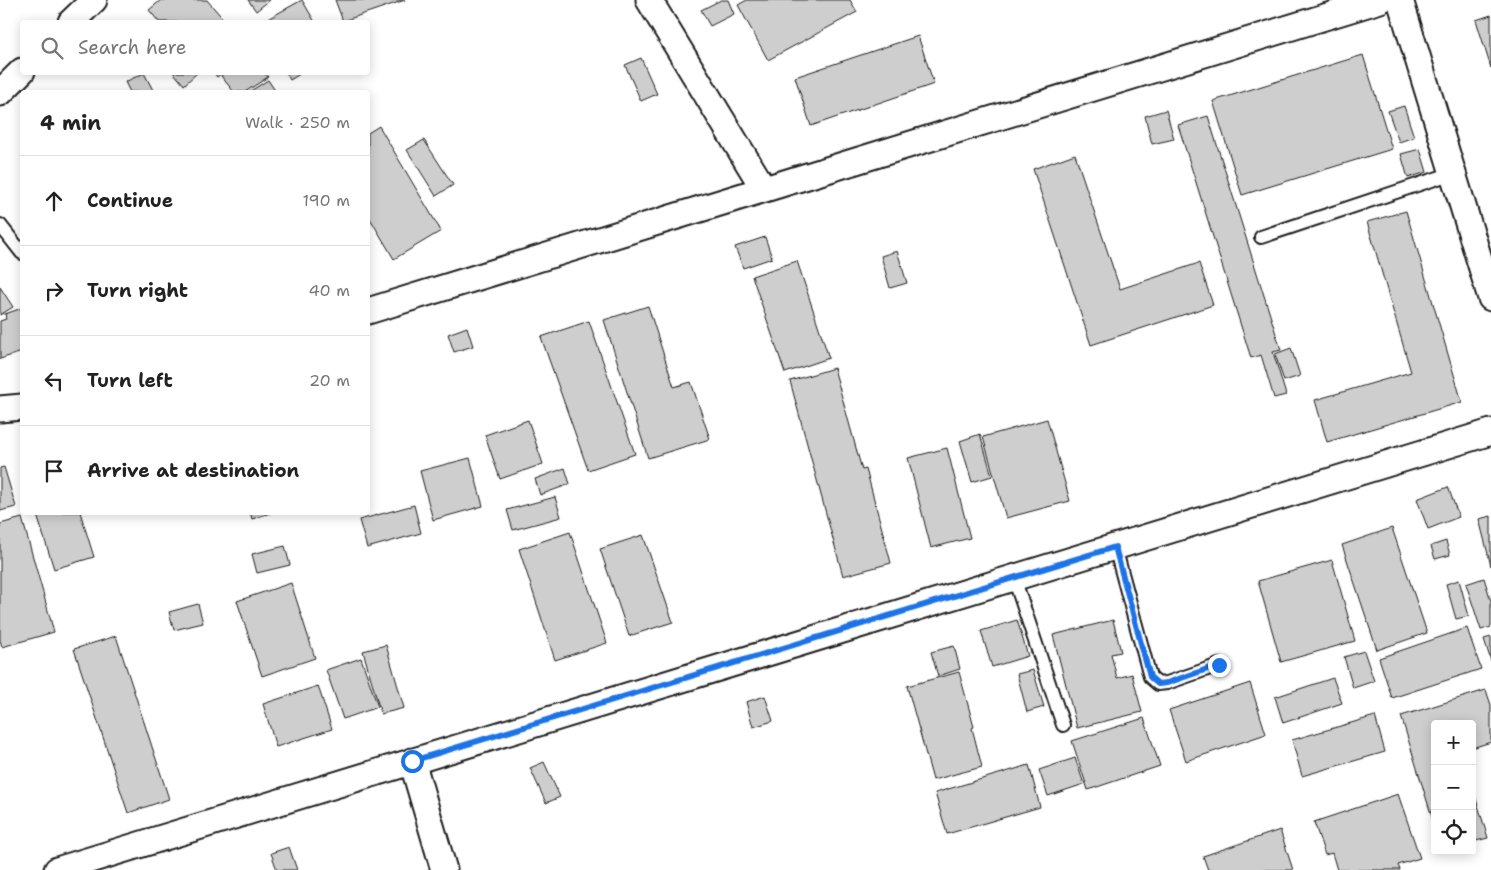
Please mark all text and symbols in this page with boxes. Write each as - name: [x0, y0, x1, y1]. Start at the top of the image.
- search box: [20, 20, 370, 75]
- icon: search: [38, 34, 66, 62]
- text: Search here: [78, 35, 187, 60]
- text: 4 min: [40, 109, 101, 137]
- text: Walk · 250 m: [245, 112, 350, 133]
- icon: ahead: [40, 187, 68, 215]
- text: Continue: [87, 188, 173, 213]
- text: 190 m: [303, 190, 350, 211]
- icon: right: [40, 277, 68, 305]
- text: Turn right: [87, 278, 188, 303]
- text: 40 m: [308, 280, 350, 301]
- icon: left: [40, 367, 68, 395]
- text: Turn left: [87, 368, 173, 393]
- text: 20 m: [309, 370, 350, 391]
- icon: arrive: [40, 457, 68, 485]
- text: Arrive at destination: [87, 458, 299, 483]
- route end: [1208, 654, 1231, 677]
- map controls: [1431, 720, 1476, 855]
- button: +: [1431, 720, 1476, 765]
- route start: [401, 750, 424, 773]
- button: −: [1431, 765, 1476, 810]
- button: locate: [1431, 810, 1476, 855]

